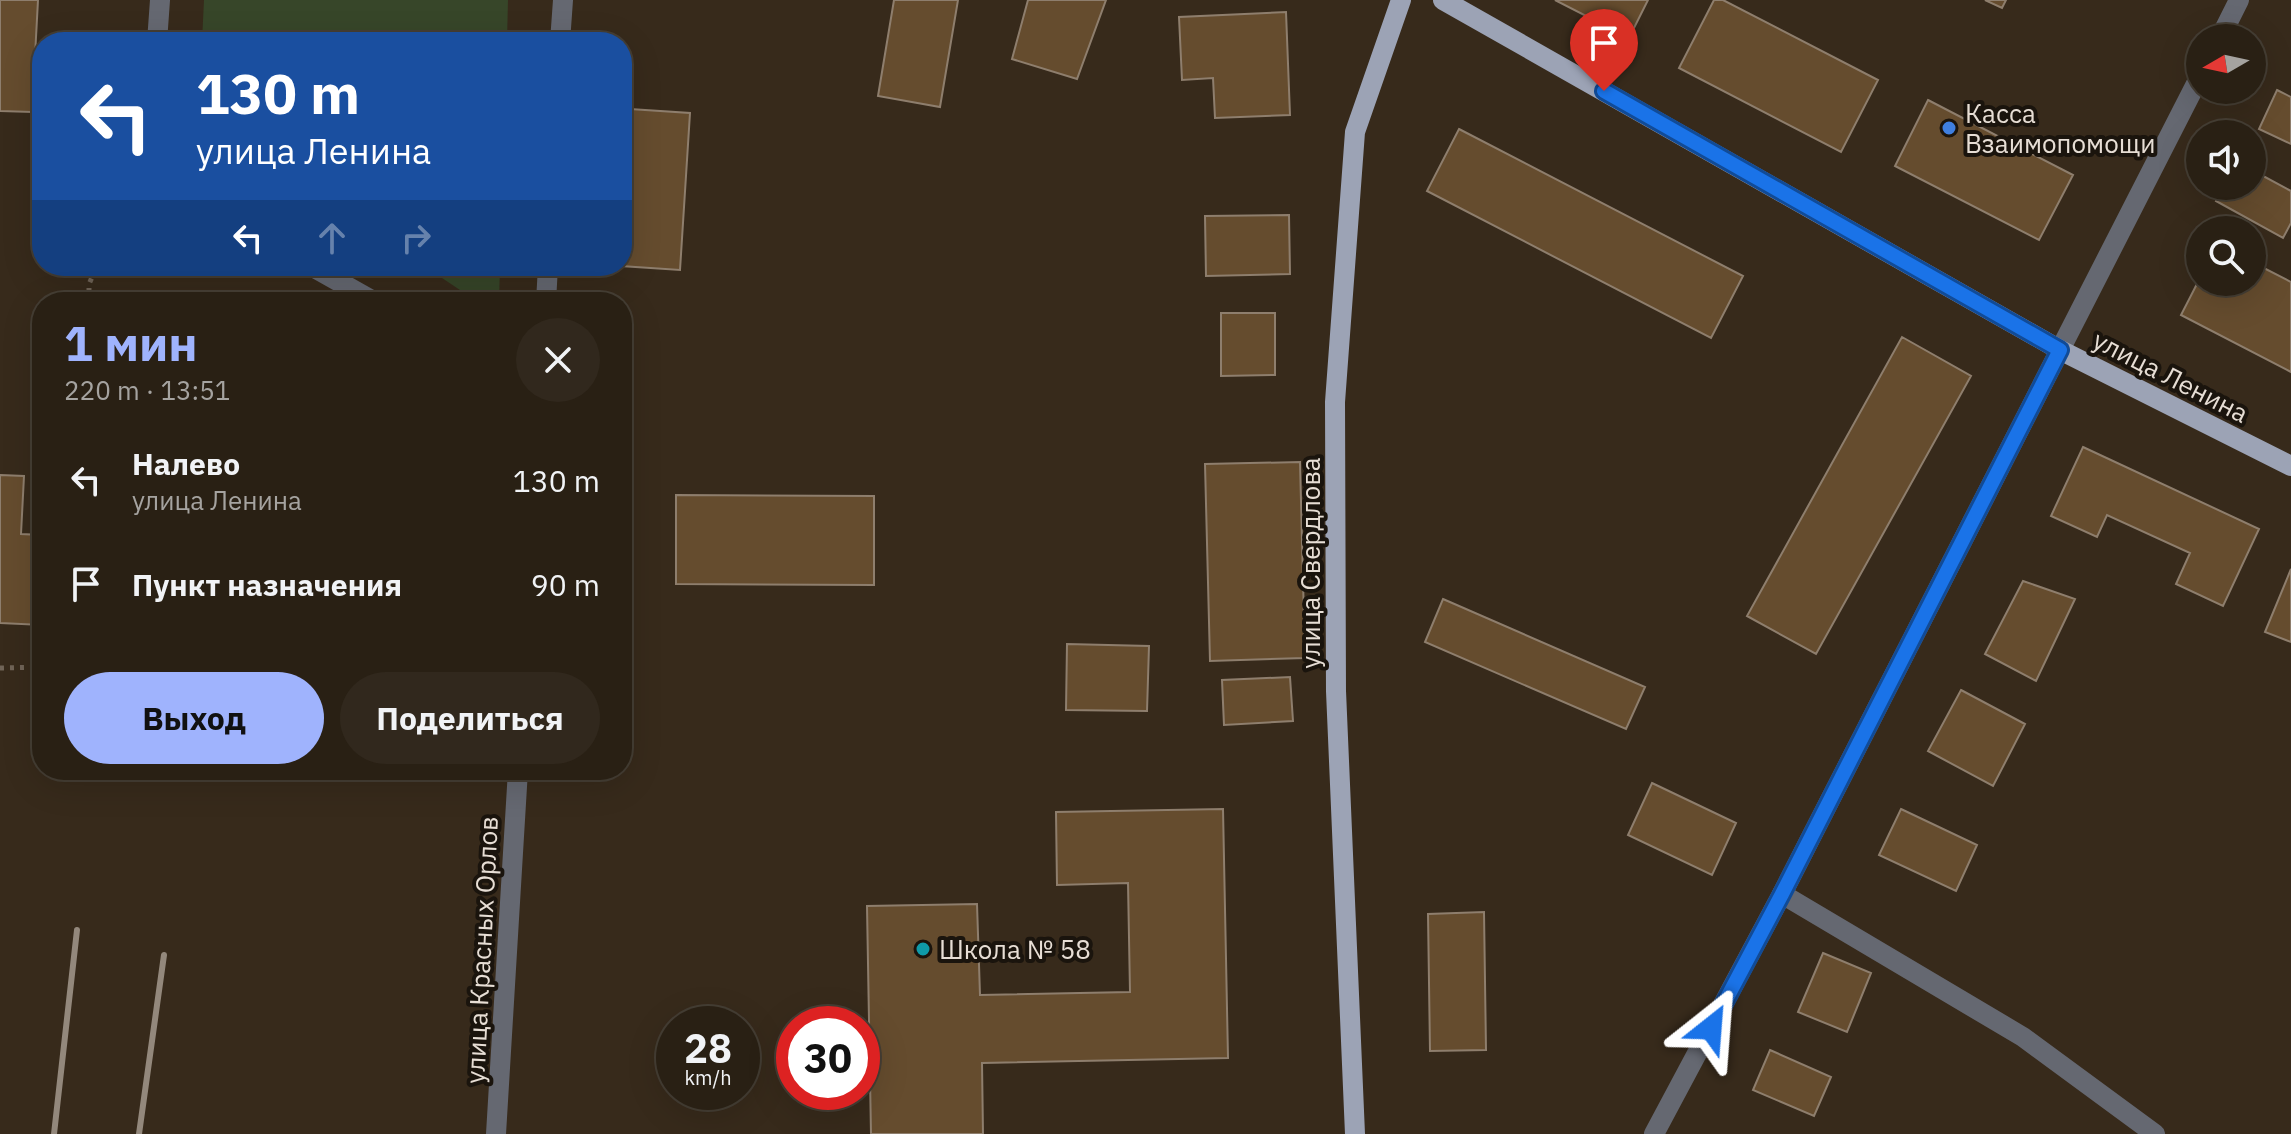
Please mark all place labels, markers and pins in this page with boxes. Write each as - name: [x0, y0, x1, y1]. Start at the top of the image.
- pin: [1570, 9, 1638, 91]
- place label: Касса Взаимопомощи: [1965, 96, 2155, 160]
- marker: Касса Взаимопомощи: [1940, 119, 1958, 137]
- place label: Школа № 58: [939, 932, 1091, 966]
- marker: Школа № 58: [914, 940, 932, 958]

